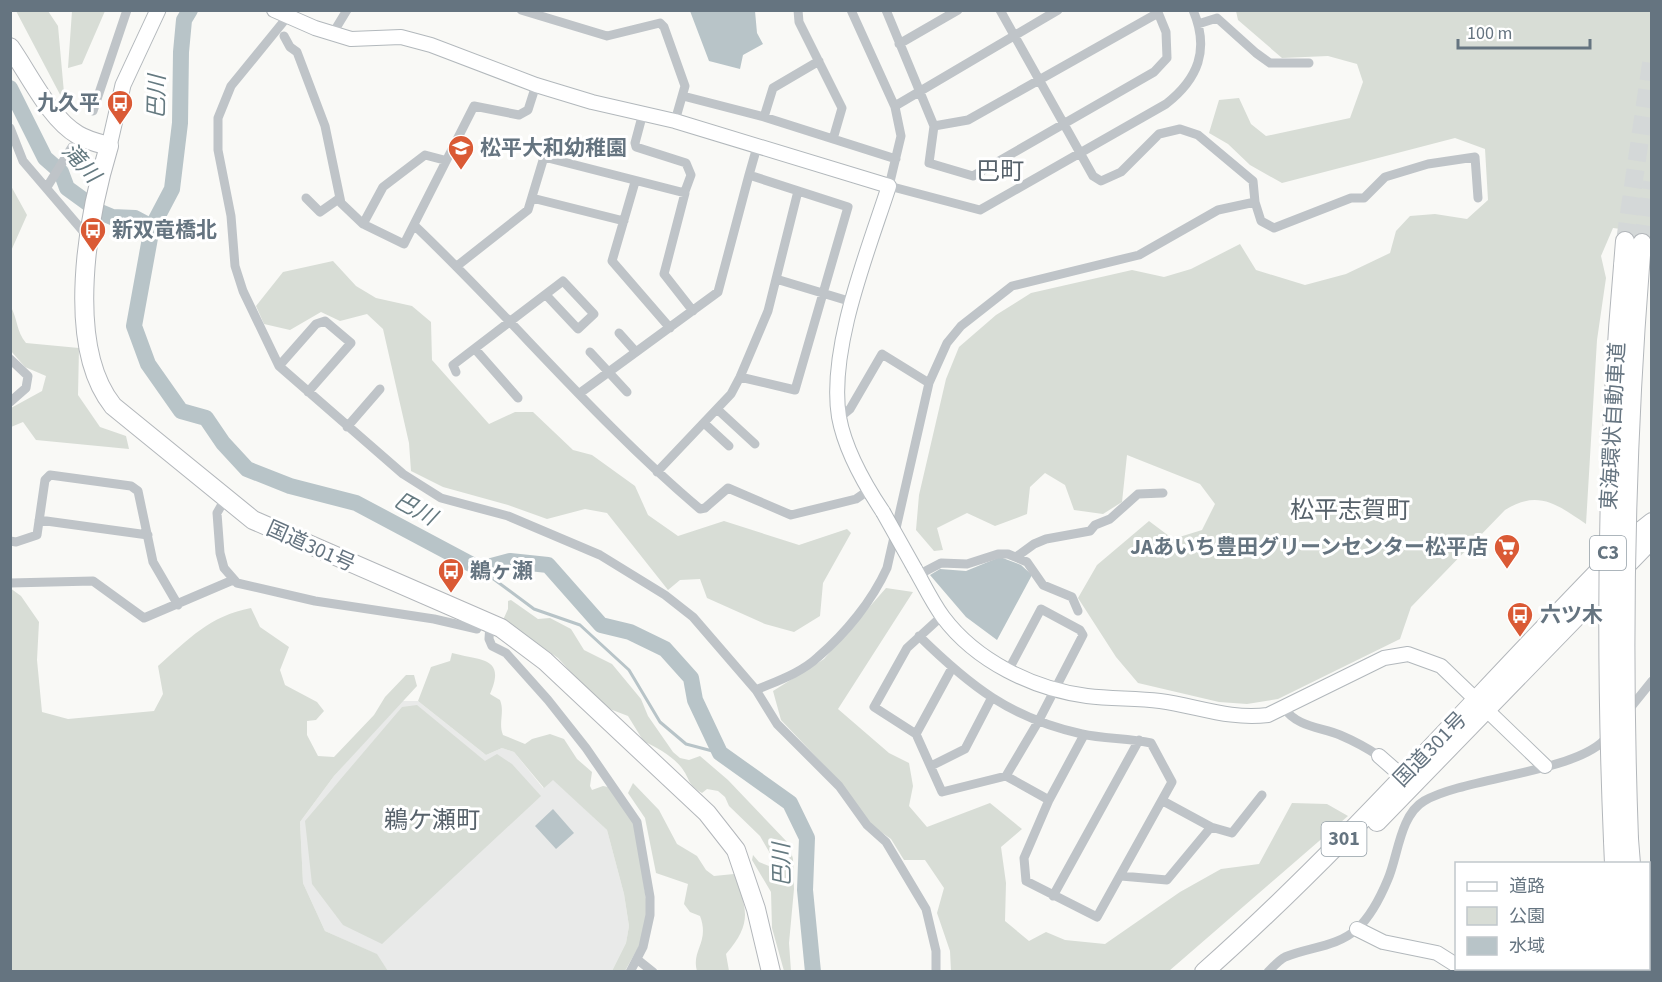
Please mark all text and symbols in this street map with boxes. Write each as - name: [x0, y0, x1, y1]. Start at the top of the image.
- scale bar: [1458, 12, 1590, 50]
- text: 100 m: [1467, 21, 1512, 46]
- water label: 巴川: [141, 73, 173, 119]
- place label: 九久平: [37, 88, 100, 118]
- bus stop icon: 九久平: [105, 88, 135, 126]
- school or university icon: 松平大和幼稚園: [446, 133, 476, 171]
- place label: 松平大和幼稚園: [480, 133, 627, 163]
- water label: 滝川: [54, 136, 109, 192]
- district label: 巴町: [976, 154, 1024, 189]
- bus stop icon: 新双竜橋北: [78, 215, 108, 253]
- place label: 新双竜橋北: [112, 215, 217, 245]
- street label: 東海環状自動車道: [1594, 341, 1632, 511]
- water label: 巴川: [388, 485, 444, 534]
- district label: 松平志賀町: [1290, 493, 1410, 528]
- street label: 国道301号: [262, 513, 360, 579]
- place label: JAあいち豊田グリーンセンター松平店: [1130, 532, 1488, 562]
- supermarket icon: JAあいち豊田グリーンセンター松平店: [1492, 532, 1522, 570]
- road number: C3: [1590, 536, 1626, 570]
- bus stop icon: 鵜ヶ瀬: [436, 556, 466, 594]
- place label: 鵜ヶ瀬: [470, 556, 533, 586]
- bus stop icon: 六ツ木: [1505, 600, 1535, 638]
- place label: 六ツ木: [1540, 600, 1603, 630]
- street label: 国道301号: [1386, 705, 1474, 793]
- district label: 鵜ケ瀬町: [384, 803, 480, 838]
- road number: 301: [1322, 822, 1366, 856]
- water label: 巴川: [766, 841, 798, 887]
- legend: [1455, 862, 1650, 970]
- text: 道路: [1509, 874, 1545, 899]
- text: 公園: [1509, 904, 1545, 929]
- text: 水域: [1509, 934, 1545, 959]

